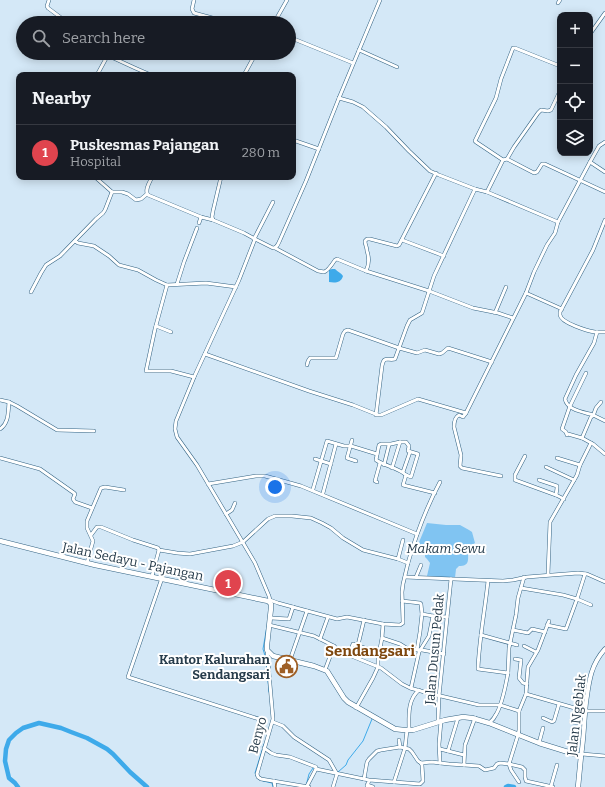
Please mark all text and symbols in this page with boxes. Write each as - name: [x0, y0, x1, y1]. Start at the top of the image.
- map controls: [557, 12, 593, 156]
- button: +: [557, 12, 593, 48]
- search box: [16, 16, 296, 60]
- icon: search: [30, 27, 52, 49]
- text: Search here: [62, 29, 145, 47]
- button: −: [557, 48, 593, 84]
- button: locate: [557, 84, 593, 120]
- text: Nearby: [32, 88, 91, 109]
- button: layers: [557, 120, 593, 156]
- text: Puskesmas Pajangan: [70, 136, 219, 154]
- text: 1: [42, 145, 48, 160]
- text: 280 m: [242, 145, 280, 160]
- text: Hospital: [70, 154, 121, 169]
- your location: [265, 477, 285, 497]
- street label: Jalan Sedayu - Pajangan: [60, 539, 205, 584]
- park label: Makam Sewu: [407, 541, 486, 556]
- pin: 1: [215, 568, 241, 598]
- street label: Jalan Dusun Pedak: [422, 592, 447, 706]
- district label: Sendangsari: [325, 642, 415, 660]
- place label: Kantor Kalurahan Sendangsari: [159, 652, 271, 682]
- public building icon: Kantor Kalurahan Sendangsari: [273, 653, 299, 679]
- street label: Jalan Ngeblak: [564, 673, 589, 758]
- street label: Benyo: [245, 715, 270, 755]

